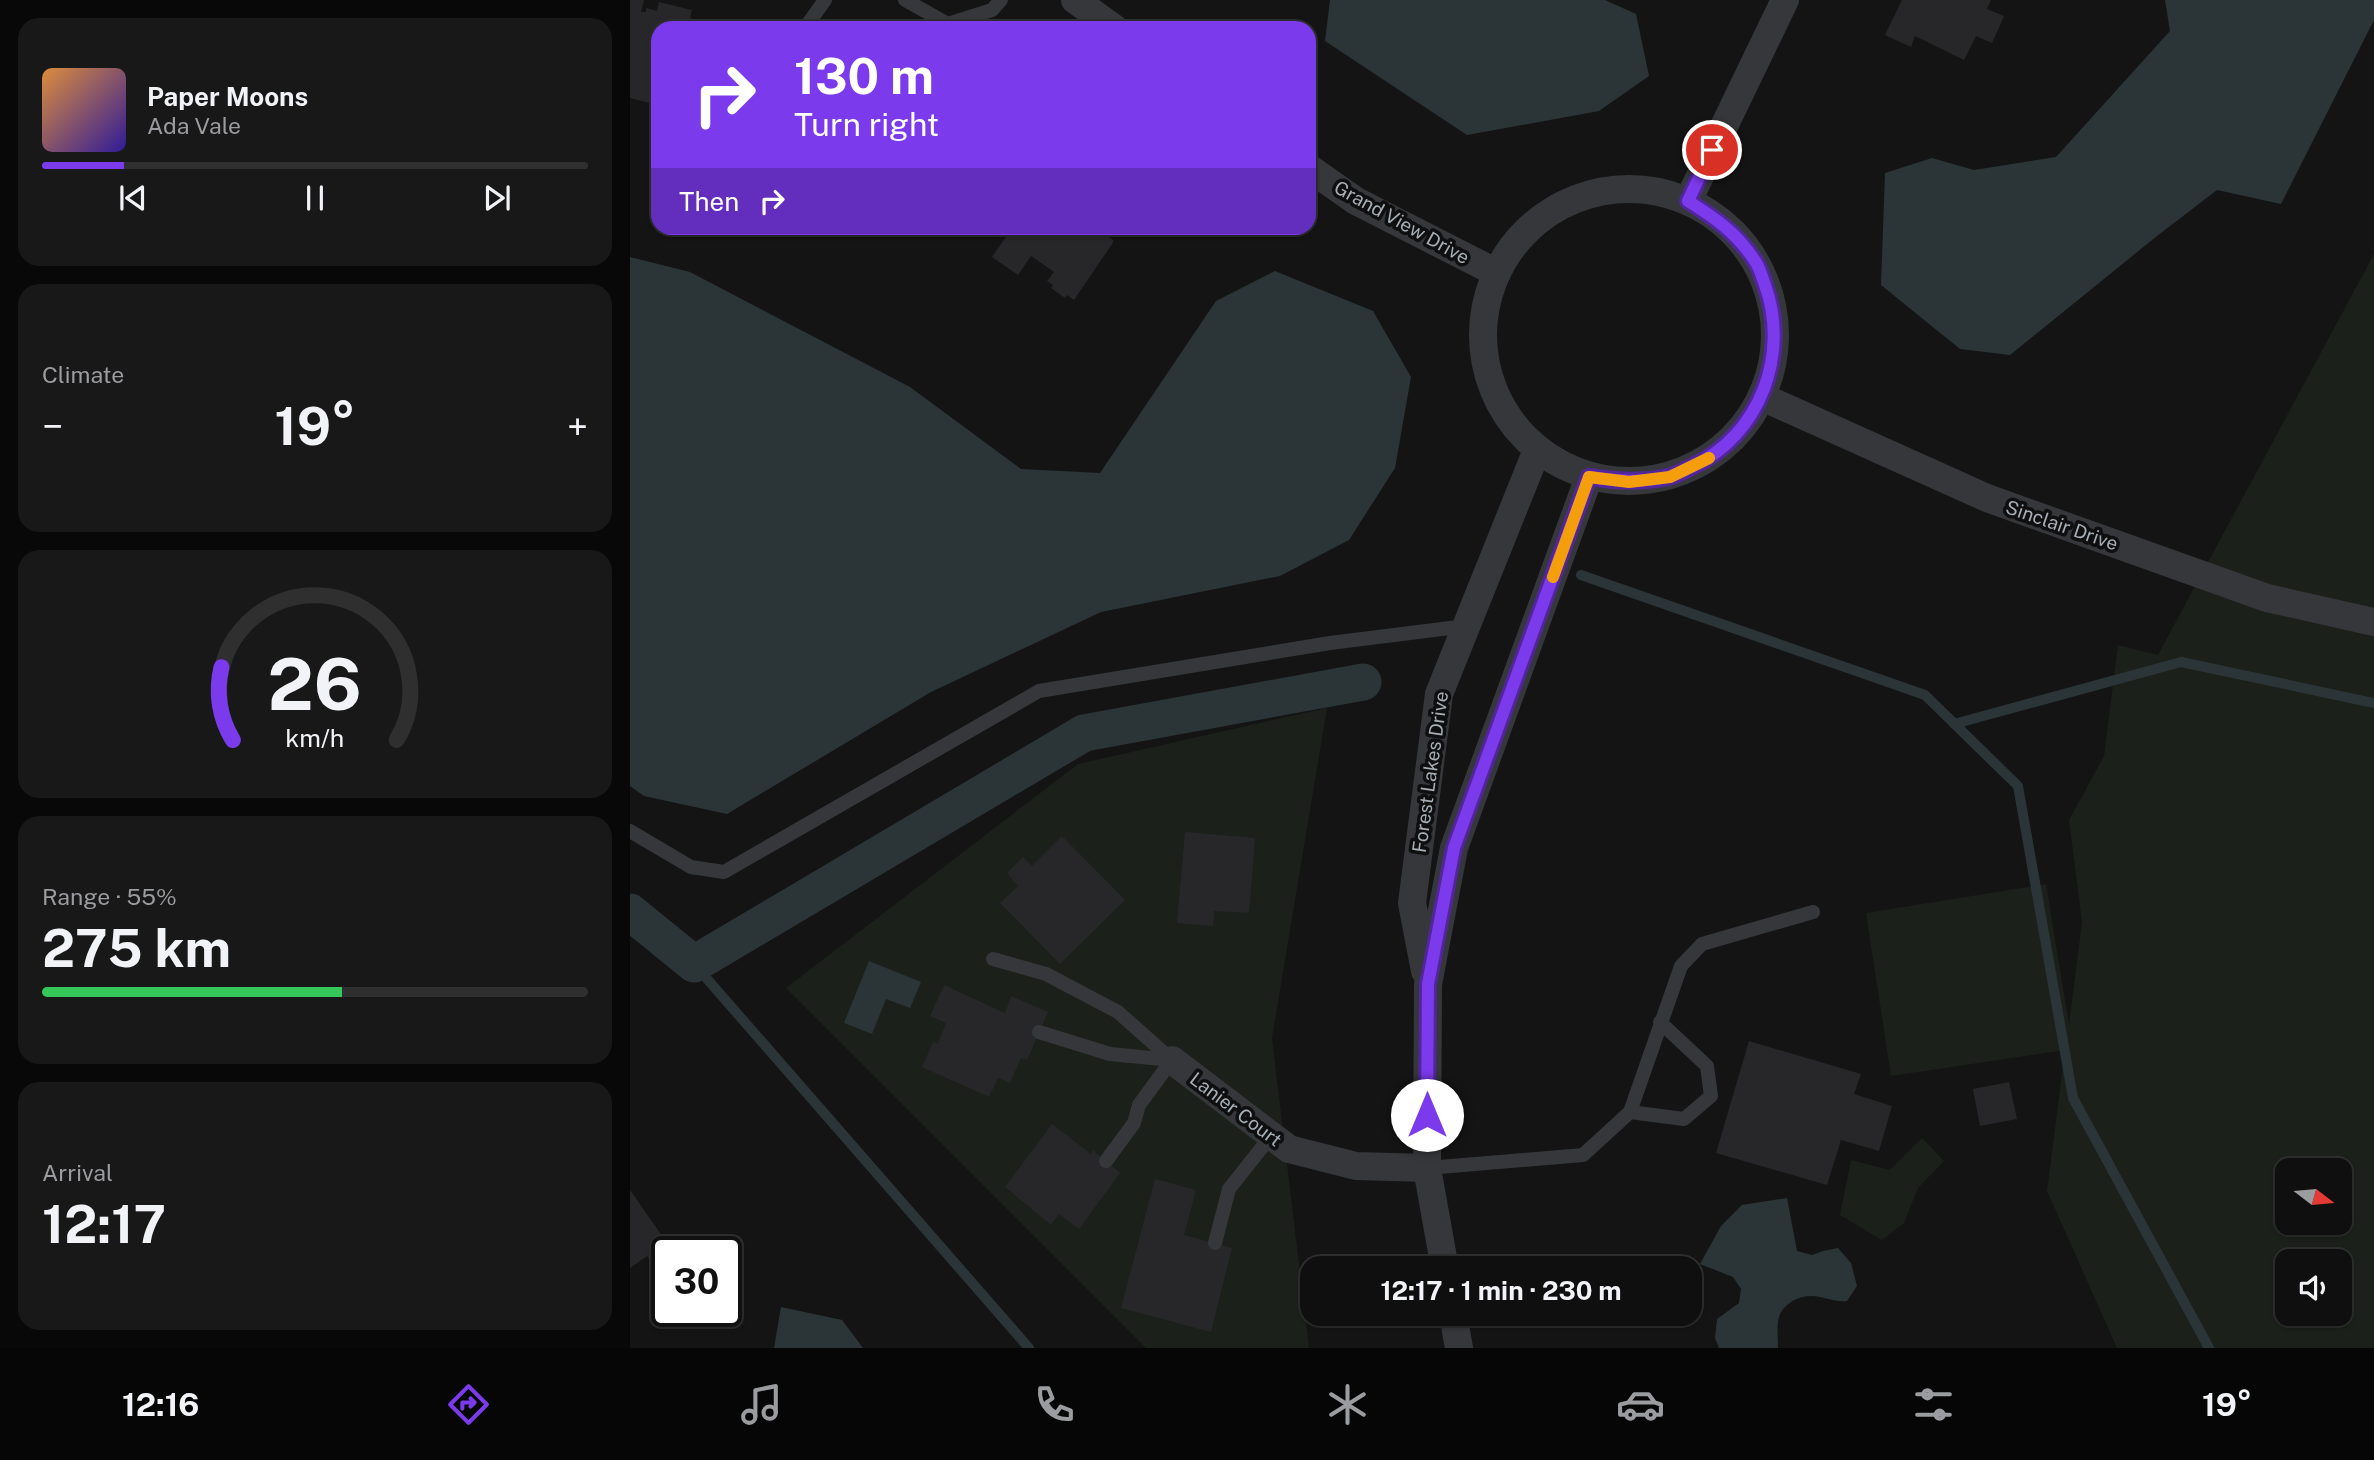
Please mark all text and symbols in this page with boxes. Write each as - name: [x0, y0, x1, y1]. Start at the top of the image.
- text: 130 m: [794, 47, 934, 105]
- icon: right: [679, 49, 770, 140]
- text: Paper Moons: [147, 81, 308, 112]
- text: Turn right: [794, 106, 939, 143]
- text: Ada Vale: [147, 112, 241, 139]
- pin: [1682, 120, 1742, 180]
- icon: arrive: [1693, 131, 1731, 169]
- street label: Grand View Drive: [1331, 176, 1473, 268]
- icon: previous: [114, 179, 152, 217]
- icon: pause: [296, 179, 334, 217]
- icon: next: [478, 179, 516, 217]
- icon: right: [753, 182, 791, 220]
- text: Then: [679, 186, 739, 217]
- text: Climate: [42, 361, 124, 388]
- text: 19°: [274, 396, 356, 457]
- text: −: [42, 404, 63, 449]
- text: +: [567, 404, 588, 449]
- street label: Sinclair Drive: [2003, 496, 2121, 554]
- text: 26: [268, 641, 362, 726]
- street label: Forest Lakes Drive: [1408, 690, 1452, 854]
- text: km/h: [286, 723, 344, 753]
- text: Range · 55%: [42, 883, 177, 910]
- text: 275 km: [42, 918, 231, 979]
- street label: Lanier Court: [1186, 1067, 1286, 1151]
- position arrow: [1390, 1078, 1464, 1152]
- north arrow: [2275, 1158, 2352, 1236]
- map controls: [2275, 1158, 2352, 1326]
- text: Arrival: [42, 1159, 113, 1186]
- text: 12:17: [42, 1194, 166, 1255]
- speed limit sign: 30: [651, 1236, 742, 1327]
- button: sound: [2275, 1249, 2352, 1326]
- text: 12:17 · 1 min · 230 m: [1380, 1275, 1622, 1306]
- icon: directions: [444, 1380, 493, 1429]
- icon: music: [737, 1380, 786, 1429]
- icon: phone: [1030, 1380, 1079, 1429]
- icon: climate: [1323, 1380, 1372, 1429]
- icon: car: [1616, 1380, 1665, 1429]
- icon: filters: [1909, 1380, 1958, 1429]
- text: 12:16: [122, 1386, 200, 1423]
- text: 19°: [2202, 1386, 2252, 1423]

